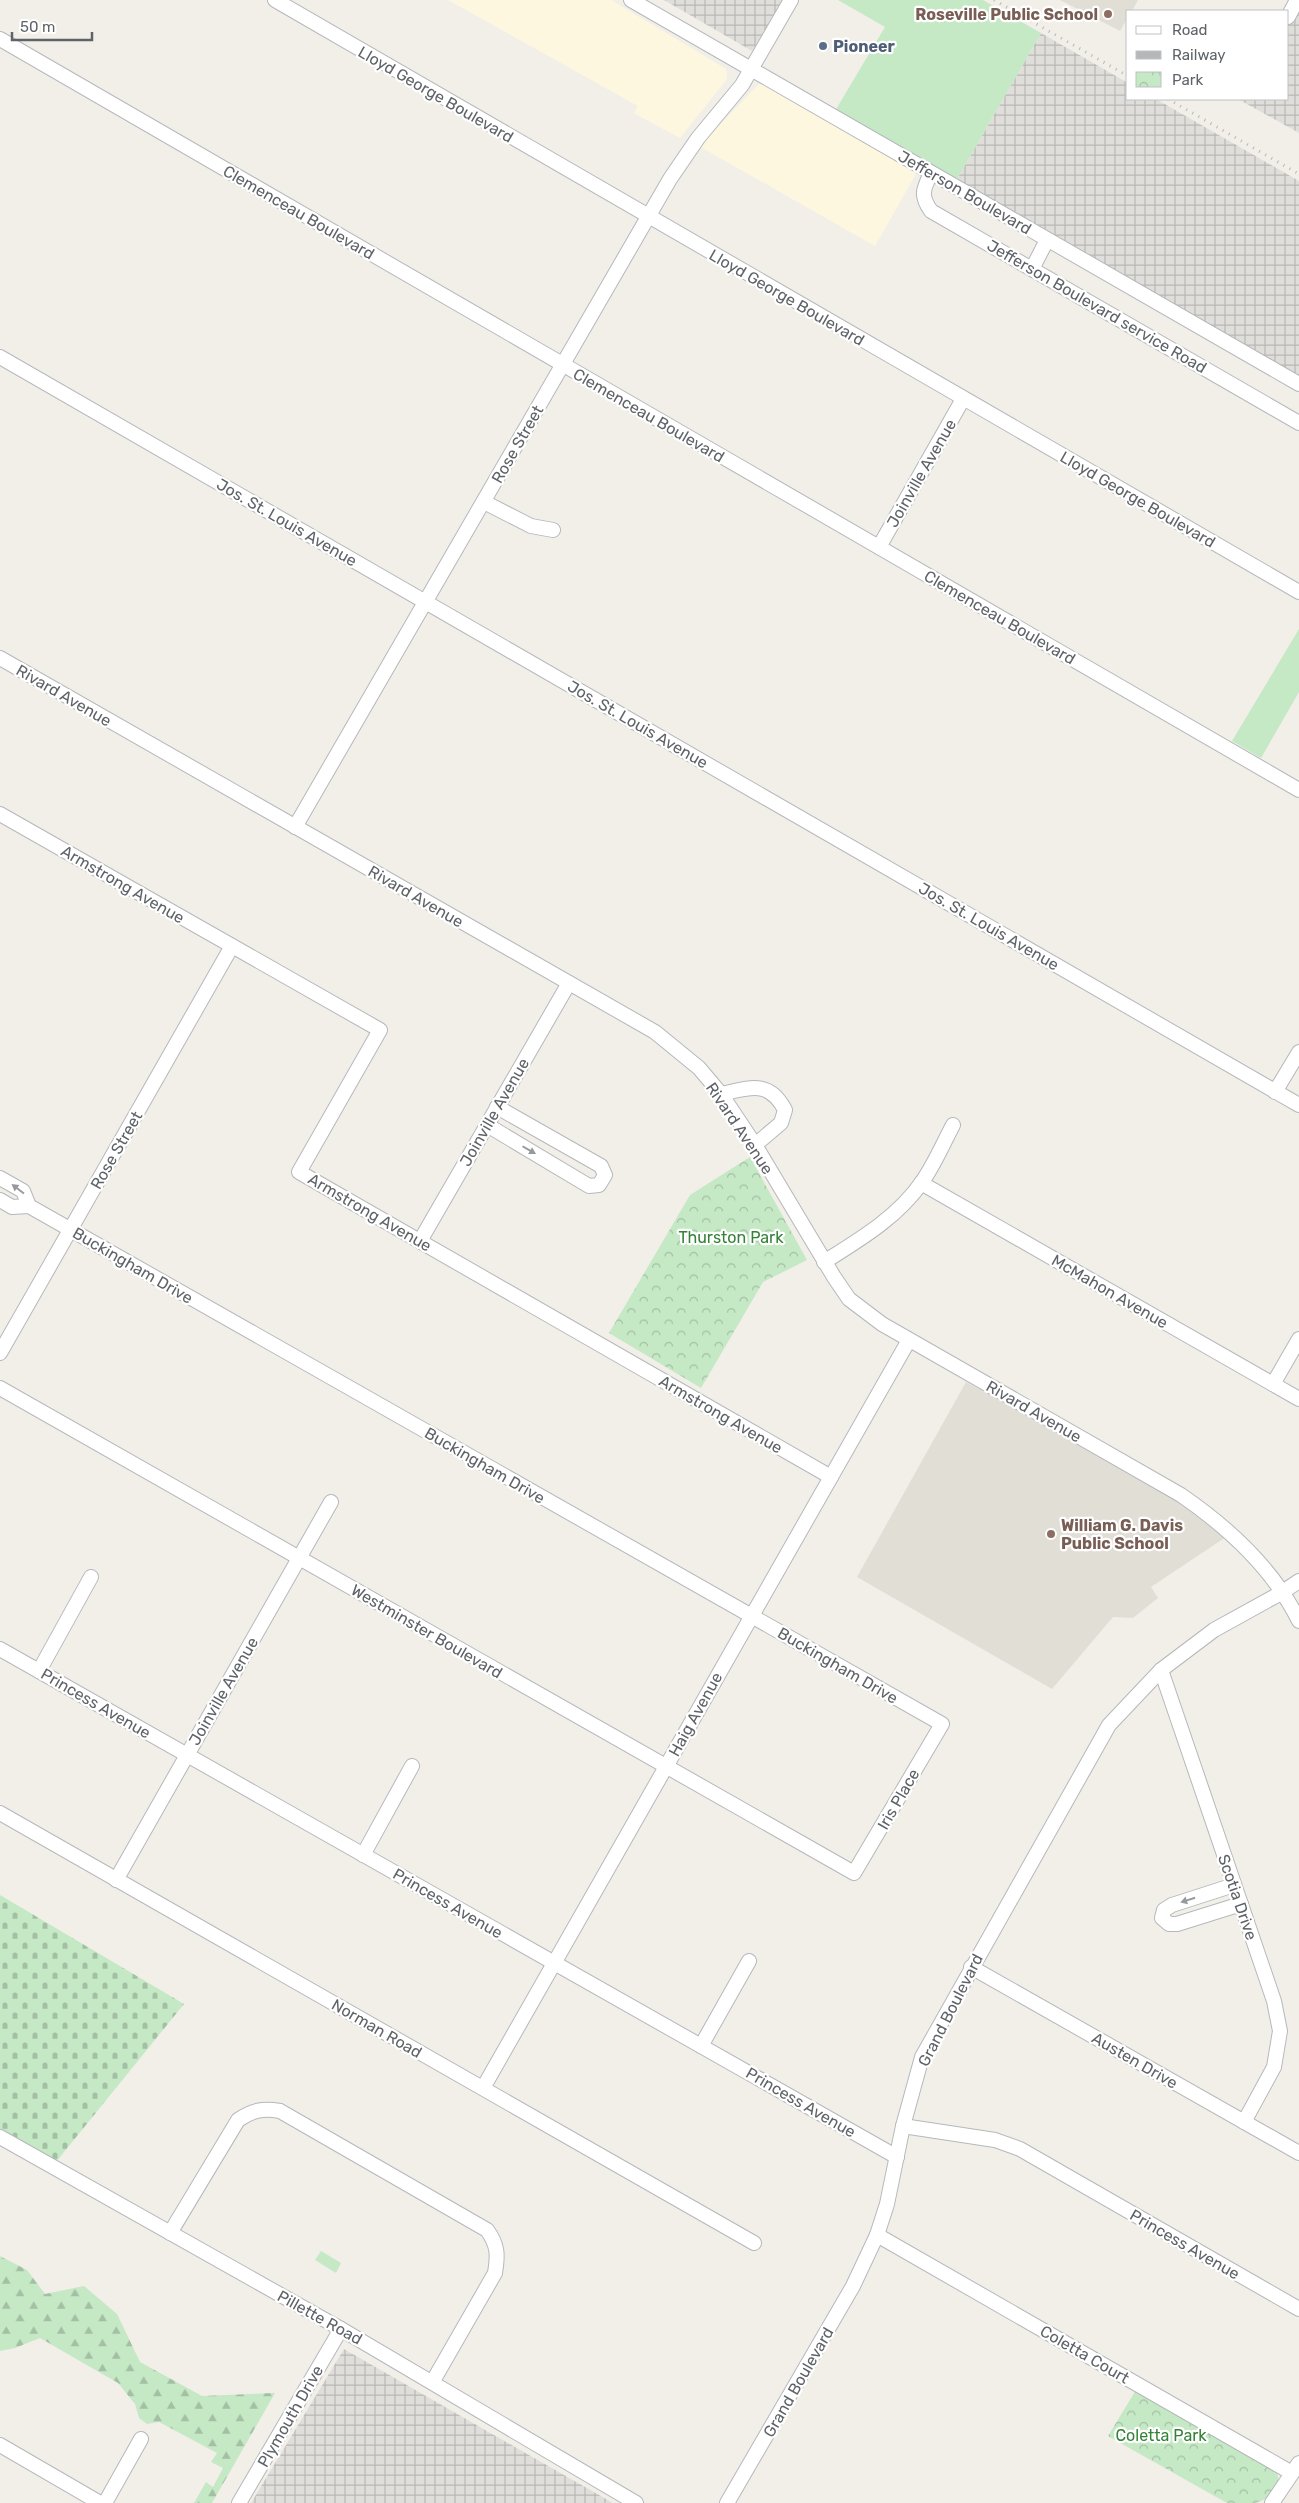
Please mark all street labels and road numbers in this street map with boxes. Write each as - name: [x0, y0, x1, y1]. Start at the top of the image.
- street label: Lloyd George Boulevard: [355, 42, 517, 147]
- street label: Jefferson Boulevard: [895, 147, 1035, 238]
- street label: Clemenceau Boulevard: [220, 161, 378, 264]
- street label: Jefferson Boulevard service Road: [984, 236, 1210, 377]
- street label: Lloyd George Boulevard: [706, 245, 868, 350]
- street label: Clemenceau Boulevard: [570, 364, 728, 467]
- street label: Rose Street: [487, 402, 547, 487]
- street label: Joinville Avenue: [883, 416, 960, 531]
- street label: Lloyd George Boulevard: [1057, 447, 1219, 552]
- street label: Jos. St. Louis Avenue: [213, 474, 360, 570]
- street label: Clemenceau Boulevard: [921, 566, 1079, 669]
- street label: Rivard Avenue: [13, 661, 115, 730]
- street label: Jos. St. Louis Avenue: [564, 676, 711, 772]
- street label: Armstrong Avenue: [58, 841, 188, 928]
- street label: Rivard Avenue: [365, 862, 467, 931]
- street label: Jos. St. Louis Avenue: [915, 878, 1062, 974]
- street label: Joinville Avenue: [456, 1055, 533, 1170]
- street label: Rivard Avenue: [702, 1079, 777, 1178]
- street label: Rose Street: [86, 1108, 146, 1193]
- street label: Armstrong Avenue: [305, 1169, 435, 1256]
- street label: Buckingham Drive: [69, 1223, 196, 1308]
- street label: McMahon Avenue: [1048, 1250, 1171, 1332]
- street label: Armstrong Avenue: [656, 1371, 786, 1458]
- street label: Rivard Avenue: [983, 1377, 1085, 1446]
- street label: Buckingham Drive: [421, 1423, 548, 1508]
- street label: Westminster Boulevard: [348, 1580, 506, 1683]
- street label: Buckingham Drive: [774, 1623, 901, 1708]
- street label: Joinville Avenue: [185, 1634, 262, 1749]
- street label: Princess Avenue: [37, 1664, 154, 1743]
- street label: Haig Avenue: [665, 1669, 726, 1760]
- street label: Iris Place: [873, 1765, 923, 1833]
- street label: Scotia Drive: [1214, 1852, 1261, 1942]
- street label: Princess Avenue: [389, 1864, 506, 1943]
- street label: Grand Boulevard: [914, 1951, 987, 2070]
- street label: Norman Road: [328, 1995, 425, 2062]
- street label: Austen Drive: [1089, 2028, 1181, 2093]
- street label: Princess Avenue: [742, 2063, 859, 2142]
- street label: Princess Avenue: [1126, 2205, 1243, 2284]
- street label: Pillette Road: [274, 2286, 366, 2349]
- street label: Coletta Court: [1037, 2321, 1133, 2388]
- street label: Grand Boulevard: [759, 2324, 838, 2441]
- street label: Plymouth Drive: [254, 2362, 327, 2471]

